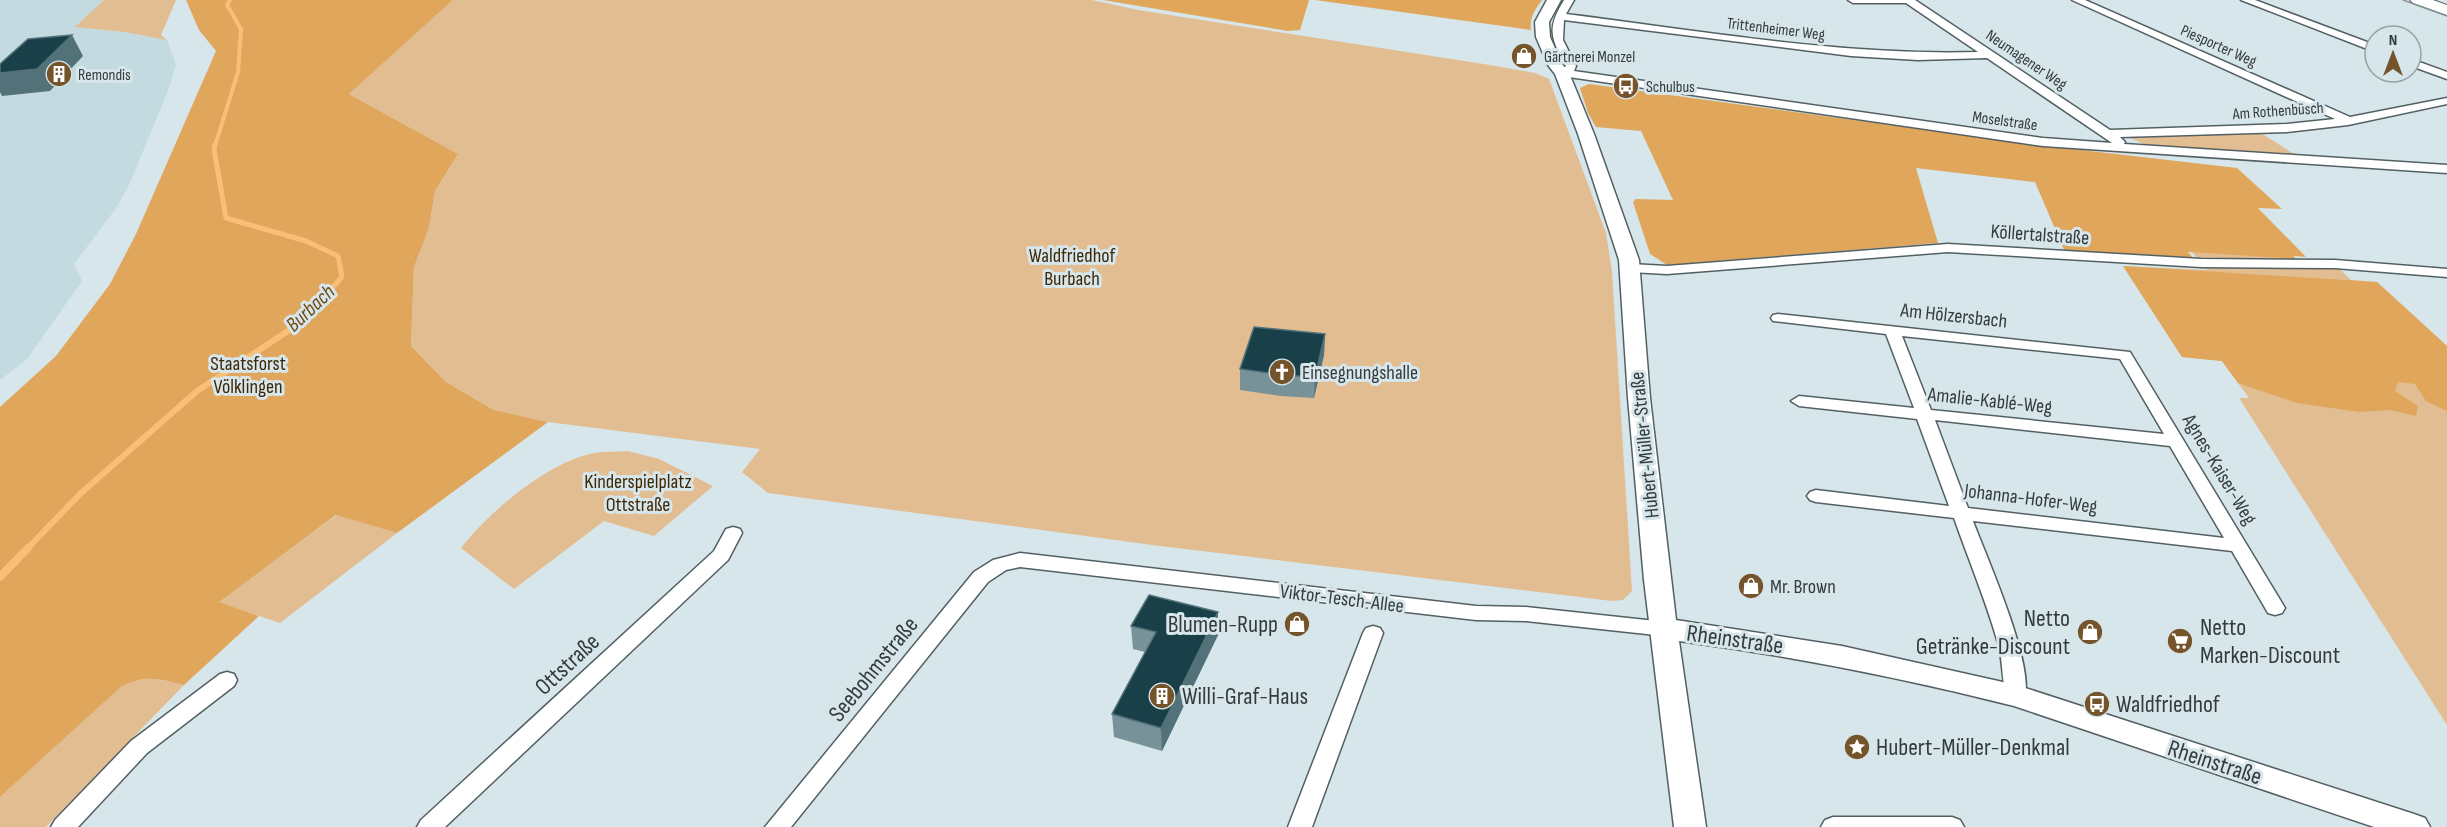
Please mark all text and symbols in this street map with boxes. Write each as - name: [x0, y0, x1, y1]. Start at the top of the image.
- street label: Trittenheimer Weg: [1726, 14, 1826, 45]
- street label: Piesporter Weg: [2177, 21, 2259, 72]
- north arrow: [2363, 24, 2423, 84]
- street label: Neumagener Weg: [1982, 26, 2070, 94]
- text: N: [2389, 31, 2397, 50]
- shop icon: Gärtnerei Monzel: [1509, 41, 1539, 71]
- place label: Gärtnerei Monzel: [1544, 48, 1635, 67]
- building icon: Remondis: [44, 59, 74, 89]
- place label: Remondis: [78, 66, 131, 85]
- bus stop icon: Schulbus: [1611, 71, 1641, 101]
- place label: Schulbus: [1646, 78, 1695, 97]
- street label: Am Rothenbüsch: [2231, 99, 2324, 124]
- street label: Moselstraße: [1971, 108, 2039, 135]
- street label: Köllertalstraße: [1990, 220, 2090, 250]
- park label: Waldfriedhof Burbach: [1029, 244, 1115, 291]
- water label: Burbach: [281, 279, 340, 337]
- street label: Am Hölzersbach: [1898, 298, 2008, 334]
- park label: Staatsforst Völklingen: [210, 352, 286, 399]
- church icon: Einsegnungshalle: [1267, 357, 1297, 387]
- place label: Einsegnungshalle: [1302, 361, 1418, 385]
- street label: Hubert-Müller-Straße: [1625, 371, 1665, 519]
- street label: Amalie-Kablé-Weg: [1925, 382, 2053, 419]
- street label: Agnes-Kaiser-Weg: [2176, 409, 2262, 529]
- park label: Kinderspielplatz Ottstraße: [584, 470, 692, 517]
- street label: Johanna-Hofer-Weg: [1962, 479, 2099, 519]
- shop icon: Mr. Brown: [1736, 571, 1766, 601]
- place label: Mr. Brown: [1770, 575, 1836, 599]
- street label: Viktor-Tesch-Allee: [1279, 579, 1405, 618]
- place label: Netto Getränke-Discount: [1916, 604, 2070, 661]
- shop icon: Blumen-Rupp: [1282, 609, 1312, 639]
- place label: Blumen-Rupp: [1168, 610, 1278, 639]
- street label: Seebohmstraße: [822, 611, 924, 728]
- place label: Netto Marken-Discount: [2200, 613, 2340, 670]
- shop icon: Netto Getränke-Discount: [2075, 617, 2105, 647]
- street label: Rheinstraße: [1685, 618, 1785, 661]
- supermarket icon: Netto Marken-Discount: [2165, 626, 2195, 656]
- street label: Ottstraße: [529, 627, 606, 701]
- building icon: Willi-Graf-Haus: [1147, 681, 1177, 711]
- place label: Willi-Graf-Haus: [1182, 682, 1308, 711]
- bus stop icon: Waldfriedhof: [2082, 689, 2112, 719]
- place label: Waldfriedhof: [2116, 690, 2221, 719]
- place icon: Hubert-Müller-Denkmal: [1842, 732, 1872, 762]
- place label: Hubert-Müller-Denkmal: [1876, 733, 2070, 762]
- street label: Rheinstraße: [2164, 734, 2266, 791]

